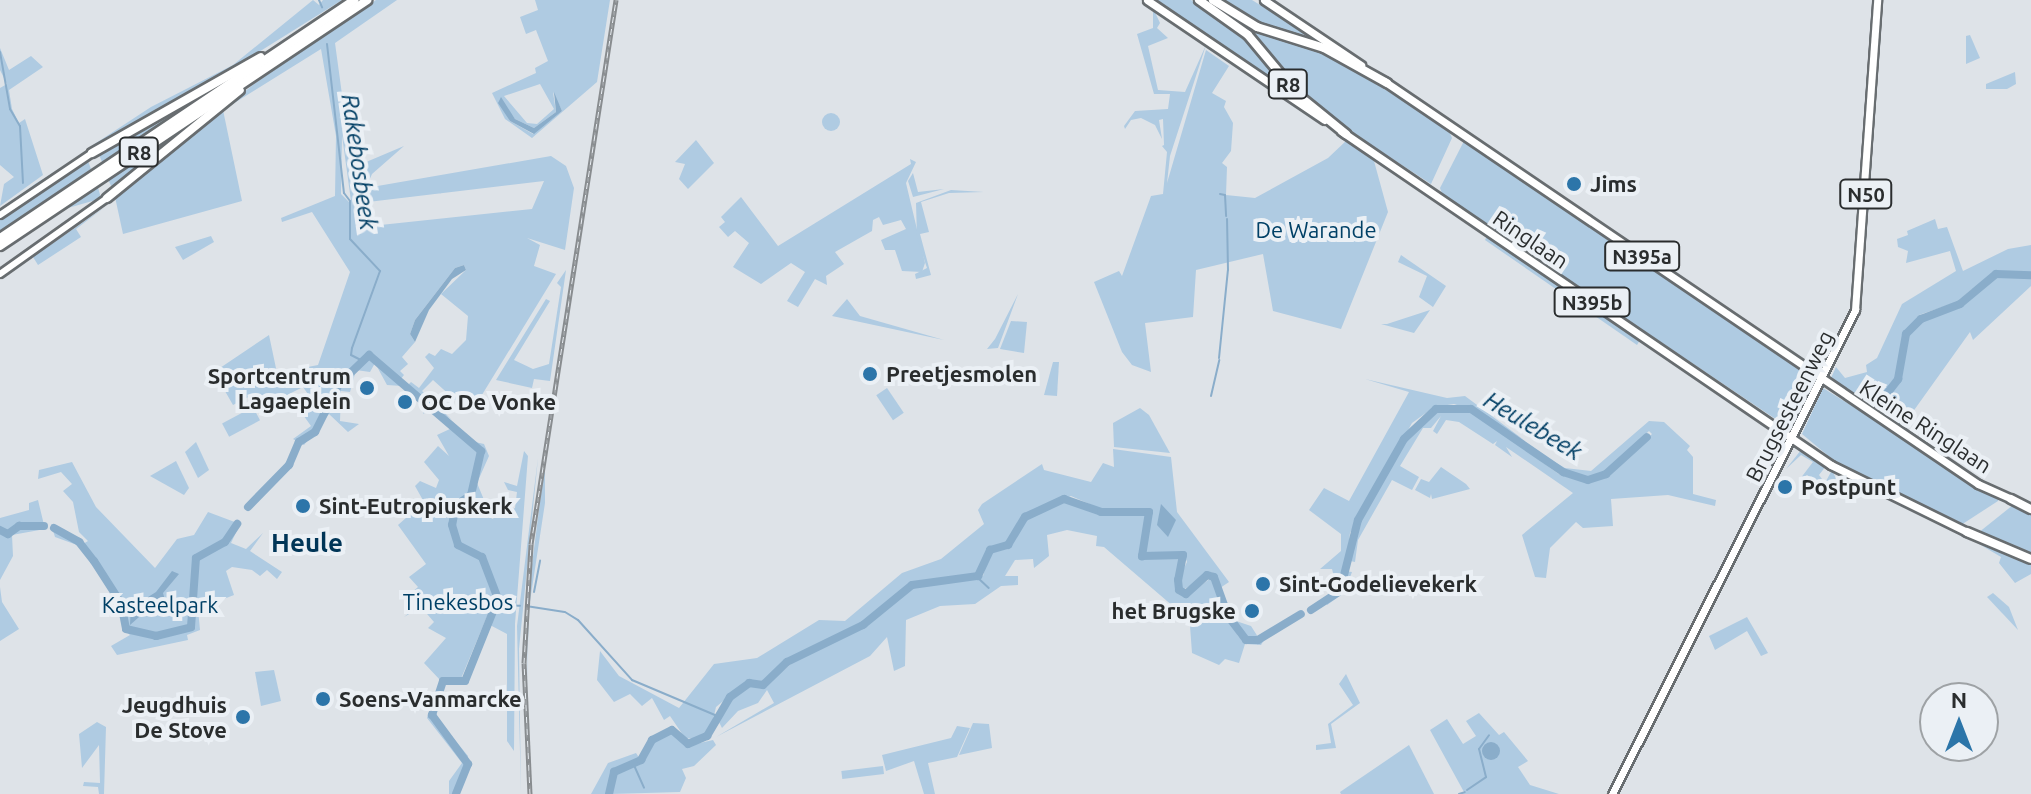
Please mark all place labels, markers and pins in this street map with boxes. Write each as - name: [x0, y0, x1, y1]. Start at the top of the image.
- place label: Jims: [1590, 171, 1637, 197]
- marker: Jims: [1565, 175, 1583, 193]
- place label: Preetjesmolen: [886, 361, 1037, 387]
- place label: Sportcentrum Lagaeplein: [208, 362, 351, 414]
- marker: Preetjesmolen: [861, 365, 879, 383]
- marker: Sportcentrum Lagaeplein: [358, 379, 376, 397]
- place label: OC De Vonke: [421, 389, 556, 415]
- marker: OC De Vonke: [396, 393, 414, 411]
- place label: Postpunt: [1801, 474, 1896, 500]
- marker: Postpunt: [1776, 478, 1794, 496]
- place label: Sint-Eutropiuskerk: [319, 493, 513, 519]
- marker: Sint-Eutropiuskerk: [294, 497, 312, 515]
- place label: Sint-Godelievekerk: [1279, 571, 1477, 597]
- marker: Sint-Godelievekerk: [1254, 575, 1272, 593]
- place label: het Brugske: [1112, 598, 1236, 624]
- marker: het Brugske: [1243, 602, 1261, 620]
- place label: Soens-Vanmarcke: [339, 686, 522, 712]
- marker: Soens-Vanmarcke: [314, 690, 332, 708]
- place label: Jeugdhuis De Stove: [122, 691, 227, 742]
- marker: Jeugdhuis De Stove: [234, 708, 252, 726]

